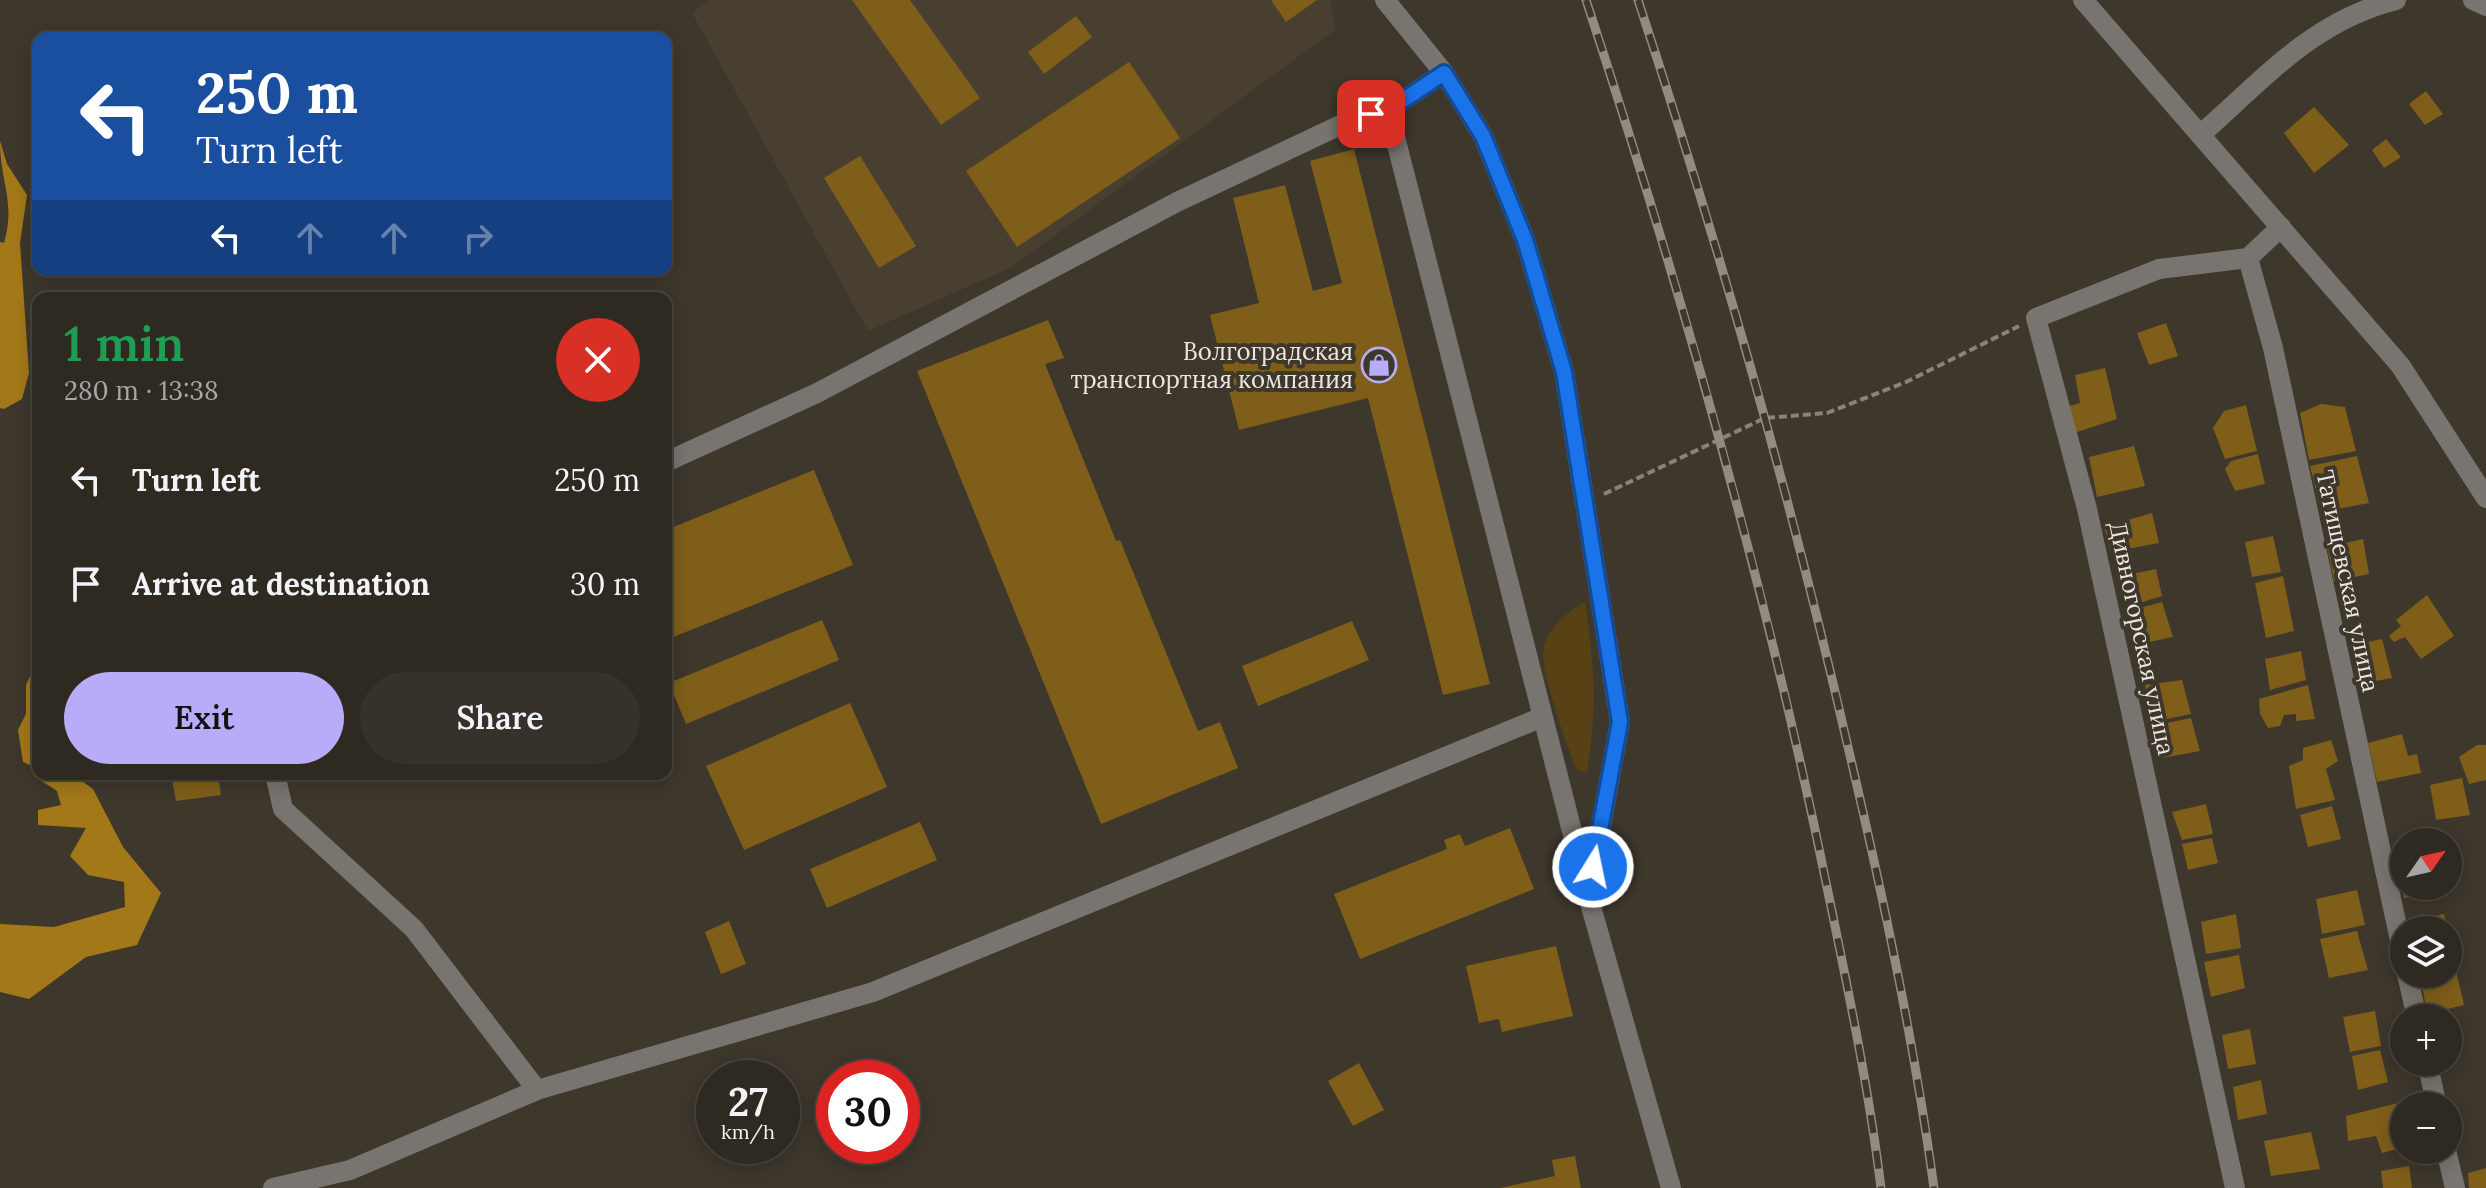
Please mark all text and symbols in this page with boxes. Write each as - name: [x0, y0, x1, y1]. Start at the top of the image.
- text: 250 m: [196, 57, 358, 128]
- icon: left: [64, 64, 168, 168]
- pin: [1337, 80, 1405, 148]
- icon: arrive: [1349, 92, 1393, 136]
- text: Turn left: [196, 127, 343, 173]
- icon: left: [204, 216, 248, 260]
- icon: ahead: [288, 216, 332, 260]
- icon: ahead: [372, 216, 416, 260]
- icon: right: [456, 216, 500, 260]
- text: 1 min: [64, 313, 184, 374]
- button: close: [556, 318, 640, 402]
- place label: Волгоградская транспортная компания: [1070, 336, 1353, 395]
- shop icon: Волгоградская транспортная компания: [1360, 346, 1398, 384]
- text: 280 m · 13:38: [64, 374, 219, 407]
- icon: left: [64, 458, 108, 502]
- text: Turn left: [132, 461, 260, 499]
- text: 250 m: [554, 461, 640, 499]
- street label: Татищевская улица: [2309, 467, 2387, 695]
- street label: Дивногорская улица: [2102, 518, 2182, 758]
- icon: arrive: [64, 562, 108, 606]
- text: Arrive at destination: [132, 565, 430, 603]
- text: 30 m: [570, 565, 640, 603]
- button: Exit: [64, 672, 344, 764]
- button: Share: [360, 672, 640, 764]
- position arrow: [1551, 825, 1635, 909]
- north arrow: [2390, 828, 2462, 900]
- map controls: [2390, 828, 2462, 1164]
- button: layers: [2390, 916, 2462, 988]
- button: +: [2390, 1004, 2462, 1076]
- speed limit sign: 30: [816, 1060, 920, 1164]
- text: 27: [728, 1076, 768, 1127]
- button: −: [2390, 1092, 2462, 1164]
- text: km/h: [721, 1119, 775, 1144]

